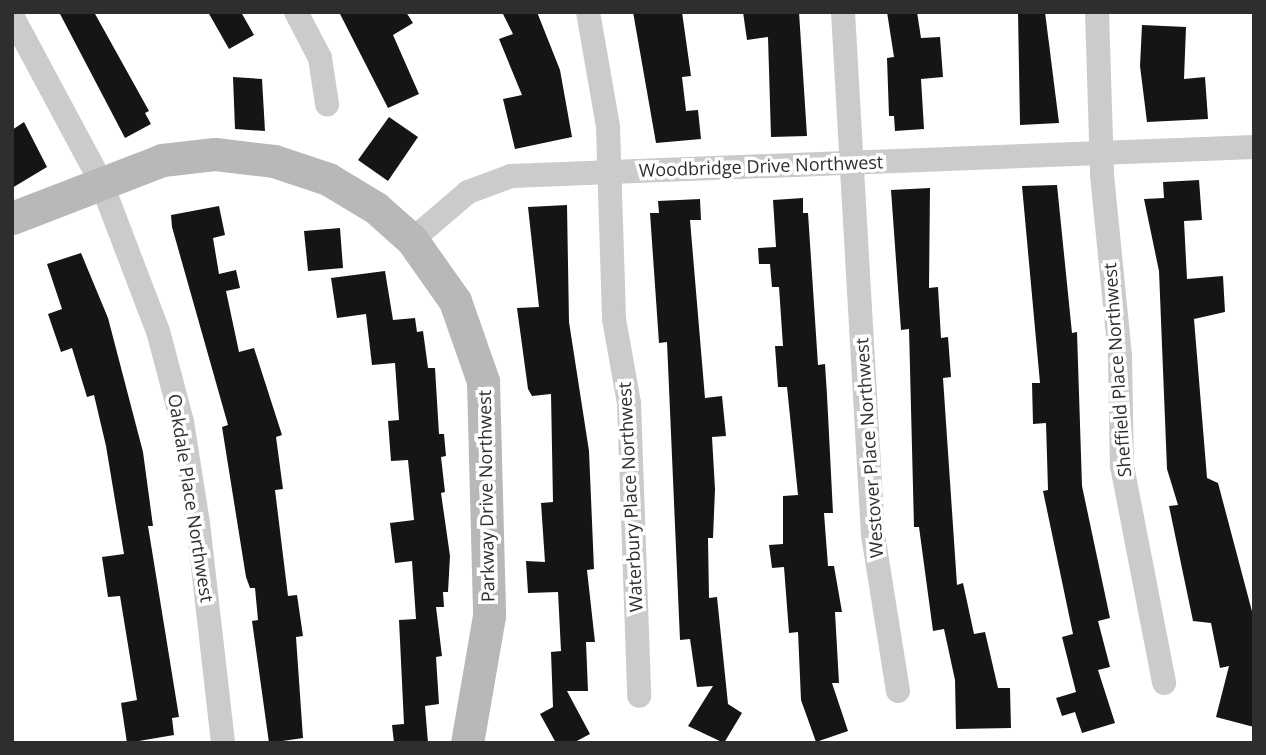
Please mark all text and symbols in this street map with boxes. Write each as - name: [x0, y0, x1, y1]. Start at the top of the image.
- street label: Woodbridge Drive Northwest: [638, 151, 884, 181]
- street label: Sheffield Place Northwest: [1099, 262, 1135, 478]
- street label: Westover Place Northwest: [851, 337, 887, 559]
- street label: Waterbury Place Northwest: [613, 381, 647, 613]
- street label: Parkway Drive Northwest: [473, 390, 499, 602]
- street label: Oakdale Place Northwest: [164, 392, 218, 604]

